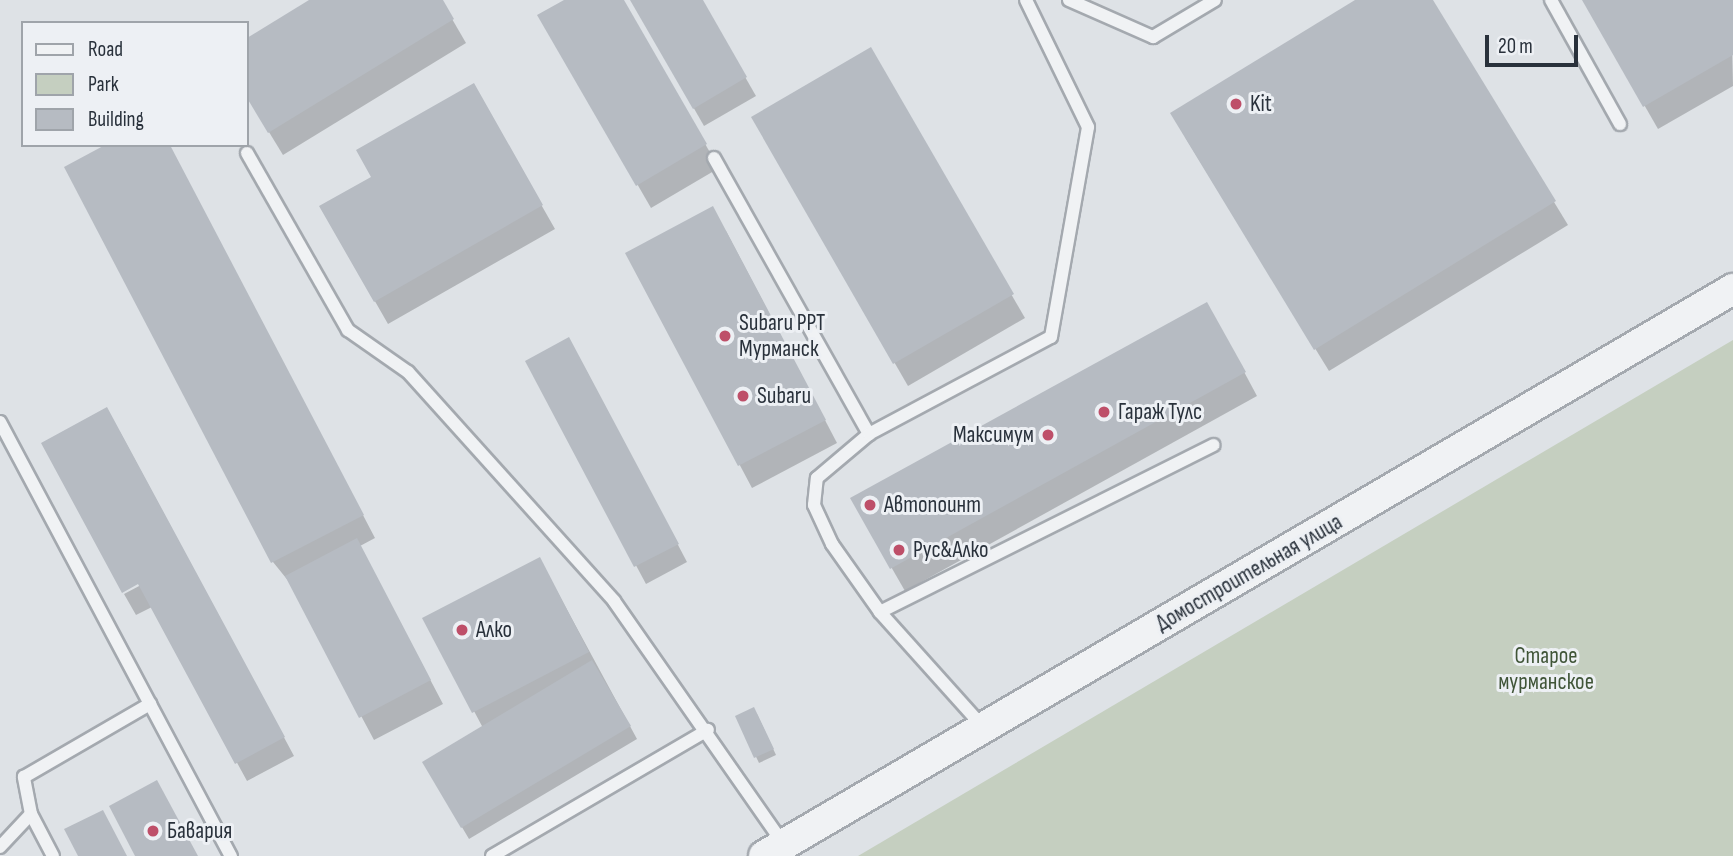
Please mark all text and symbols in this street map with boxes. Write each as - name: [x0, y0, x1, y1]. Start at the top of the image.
- legend: [21, 21, 248, 147]
- scale bar: [1488, 21, 1581, 65]
- text: 20 m: [1498, 34, 1533, 59]
- text: Road: [88, 37, 123, 62]
- text: Park: [88, 72, 119, 97]
- place label: Kit: [1250, 90, 1272, 118]
- marker: Kit: [1228, 96, 1244, 112]
- text: Building: [88, 107, 144, 132]
- place label: Subaru РРТ Мурманск: [739, 309, 825, 363]
- marker: Subaru РРТ Мурманск: [717, 328, 733, 344]
- place label: Subaru: [757, 382, 811, 410]
- marker: Subaru: [735, 388, 751, 404]
- place label: Гараж Тулс: [1118, 398, 1202, 426]
- marker: Гараж Тулс: [1096, 404, 1112, 420]
- place label: Максимум: [953, 421, 1034, 449]
- marker: Максимум: [1040, 427, 1056, 443]
- place label: Автопоинт: [884, 491, 981, 519]
- marker: Автопоинт: [862, 497, 878, 513]
- street label: Домостроительная улица: [1151, 508, 1347, 638]
- place label: Рус&Алко: [913, 536, 989, 564]
- marker: Рус&Алко: [891, 542, 907, 558]
- place label: Алко: [476, 616, 512, 644]
- marker: Алко: [454, 622, 470, 638]
- park label: Старое мурманское: [1498, 642, 1594, 696]
- place label: Бавария: [167, 817, 232, 845]
- marker: Бавария: [145, 823, 161, 839]

